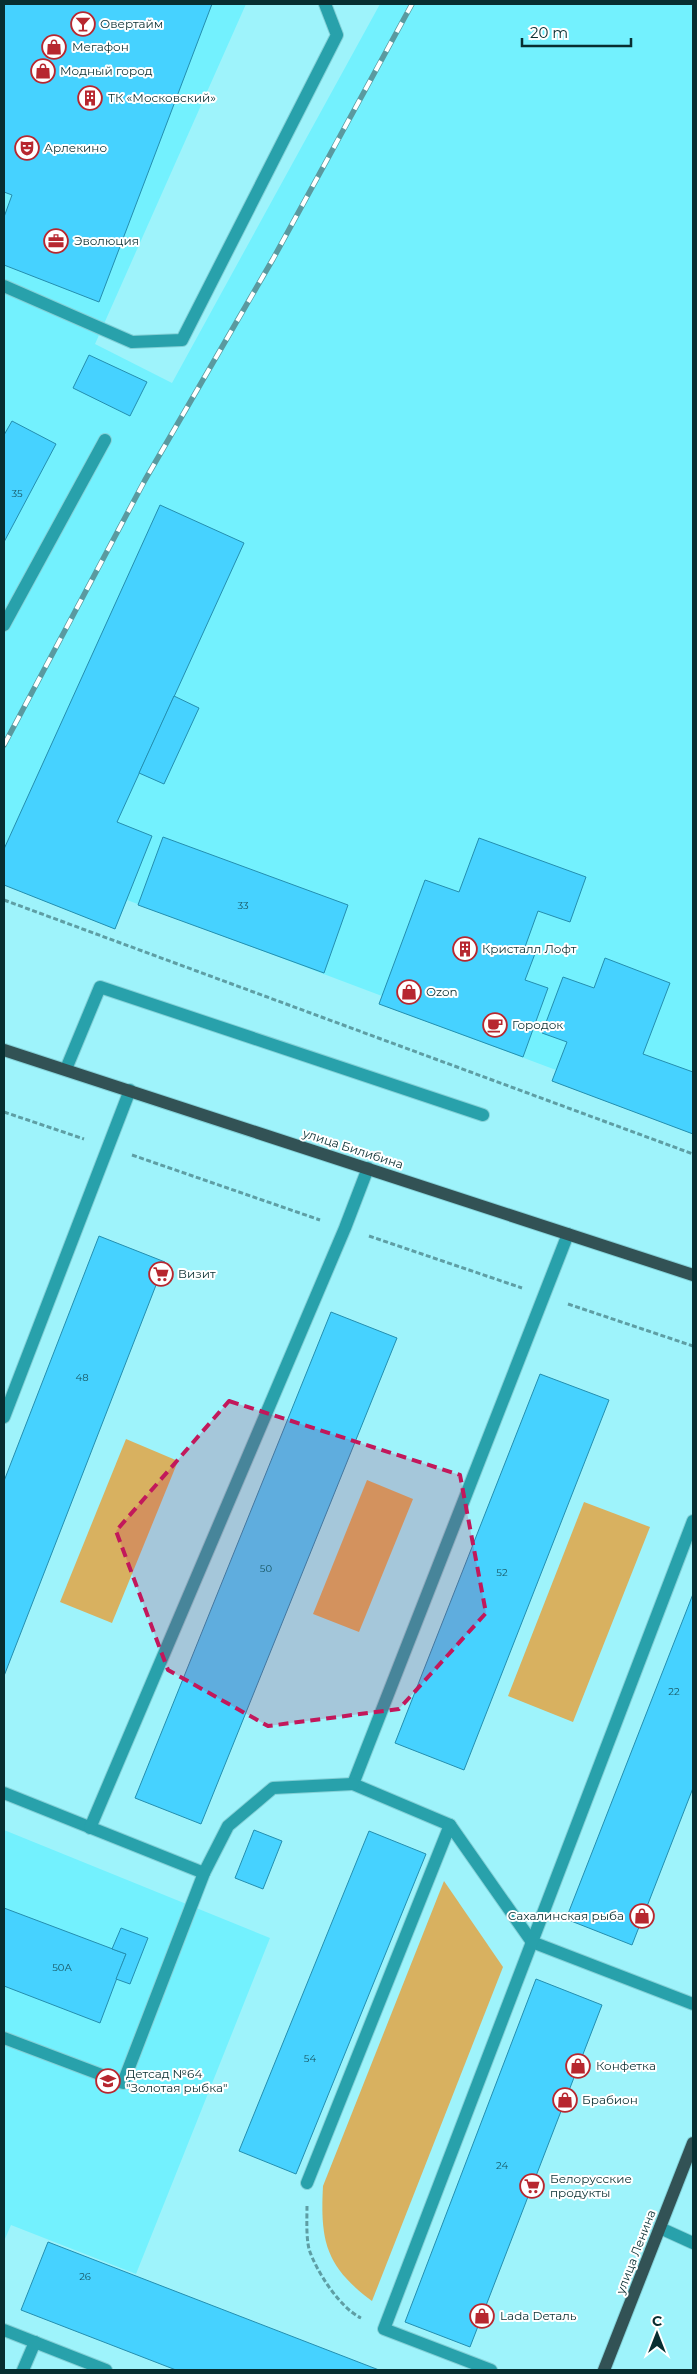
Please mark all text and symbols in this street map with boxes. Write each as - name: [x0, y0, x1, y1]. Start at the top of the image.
- bar icon: Овертайм: [70, 11, 96, 37]
- scale bar: [522, 15, 631, 47]
- place label: Овертайм: [100, 16, 163, 31]
- text: 20 m: [530, 23, 568, 42]
- shop icon: Мегафон: [41, 34, 67, 60]
- place label: Мегафон: [72, 39, 129, 54]
- shop icon: Модный город: [30, 58, 56, 84]
- place label: Модный город: [60, 63, 153, 78]
- building icon: ТК «Московский»: [77, 85, 103, 111]
- place label: ТК «Московский»: [108, 90, 216, 105]
- theatre icon: Арлекино: [14, 135, 40, 161]
- place label: Арлекино: [44, 140, 107, 155]
- office icon: Эволюция: [43, 228, 69, 254]
- place label: Эволюция: [74, 233, 139, 248]
- house number: 35: [11, 487, 23, 500]
- house number: 33: [237, 899, 249, 912]
- building icon: Кристалл Лофт: [452, 936, 478, 962]
- place label: Кристалл Лофт: [482, 941, 577, 956]
- shop icon: Ozon: [396, 979, 422, 1005]
- place label: Ozon: [426, 984, 458, 999]
- cafe icon: Городок: [482, 1012, 508, 1038]
- place label: Городок: [512, 1017, 563, 1032]
- street label: улица Билибина: [300, 1125, 405, 1172]
- supermarket icon: Визит: [148, 1261, 174, 1287]
- place label: Визит: [178, 1266, 216, 1281]
- house number: 48: [75, 1371, 89, 1384]
- house number: 50: [260, 1562, 273, 1575]
- house number: 52: [496, 1566, 508, 1579]
- house number: 22: [668, 1685, 680, 1698]
- shop icon: Сахалинская рыба: [629, 1903, 655, 1929]
- place label: Сахалинская рыба: [508, 1908, 624, 1923]
- house number: 50А: [52, 1961, 72, 1974]
- house number: 54: [304, 2052, 317, 2065]
- shop icon: Конфетка: [565, 2053, 591, 2079]
- place label: Конфетка: [596, 2058, 656, 2073]
- place label: Детсад №64 "Золотая рыбка": [126, 2066, 227, 2095]
- school or university icon: Детсад №64 "Золотая рыбка": [95, 2068, 121, 2094]
- shop icon: Брабион: [552, 2087, 578, 2113]
- place label: Брабион: [582, 2092, 638, 2107]
- house number: 24: [496, 2159, 508, 2172]
- place label: Белорусские продукты: [550, 2171, 632, 2200]
- supermarket icon: Белорусские продукты: [519, 2173, 545, 2199]
- street label: улица Ленина: [612, 2208, 658, 2297]
- house number: 26: [79, 2270, 91, 2283]
- shop icon: Lada Dеталь: [469, 2303, 495, 2329]
- place label: Lada Dеталь: [500, 2308, 577, 2323]
- north arrow: [632, 2309, 682, 2359]
- text: С: [652, 2312, 662, 2330]

